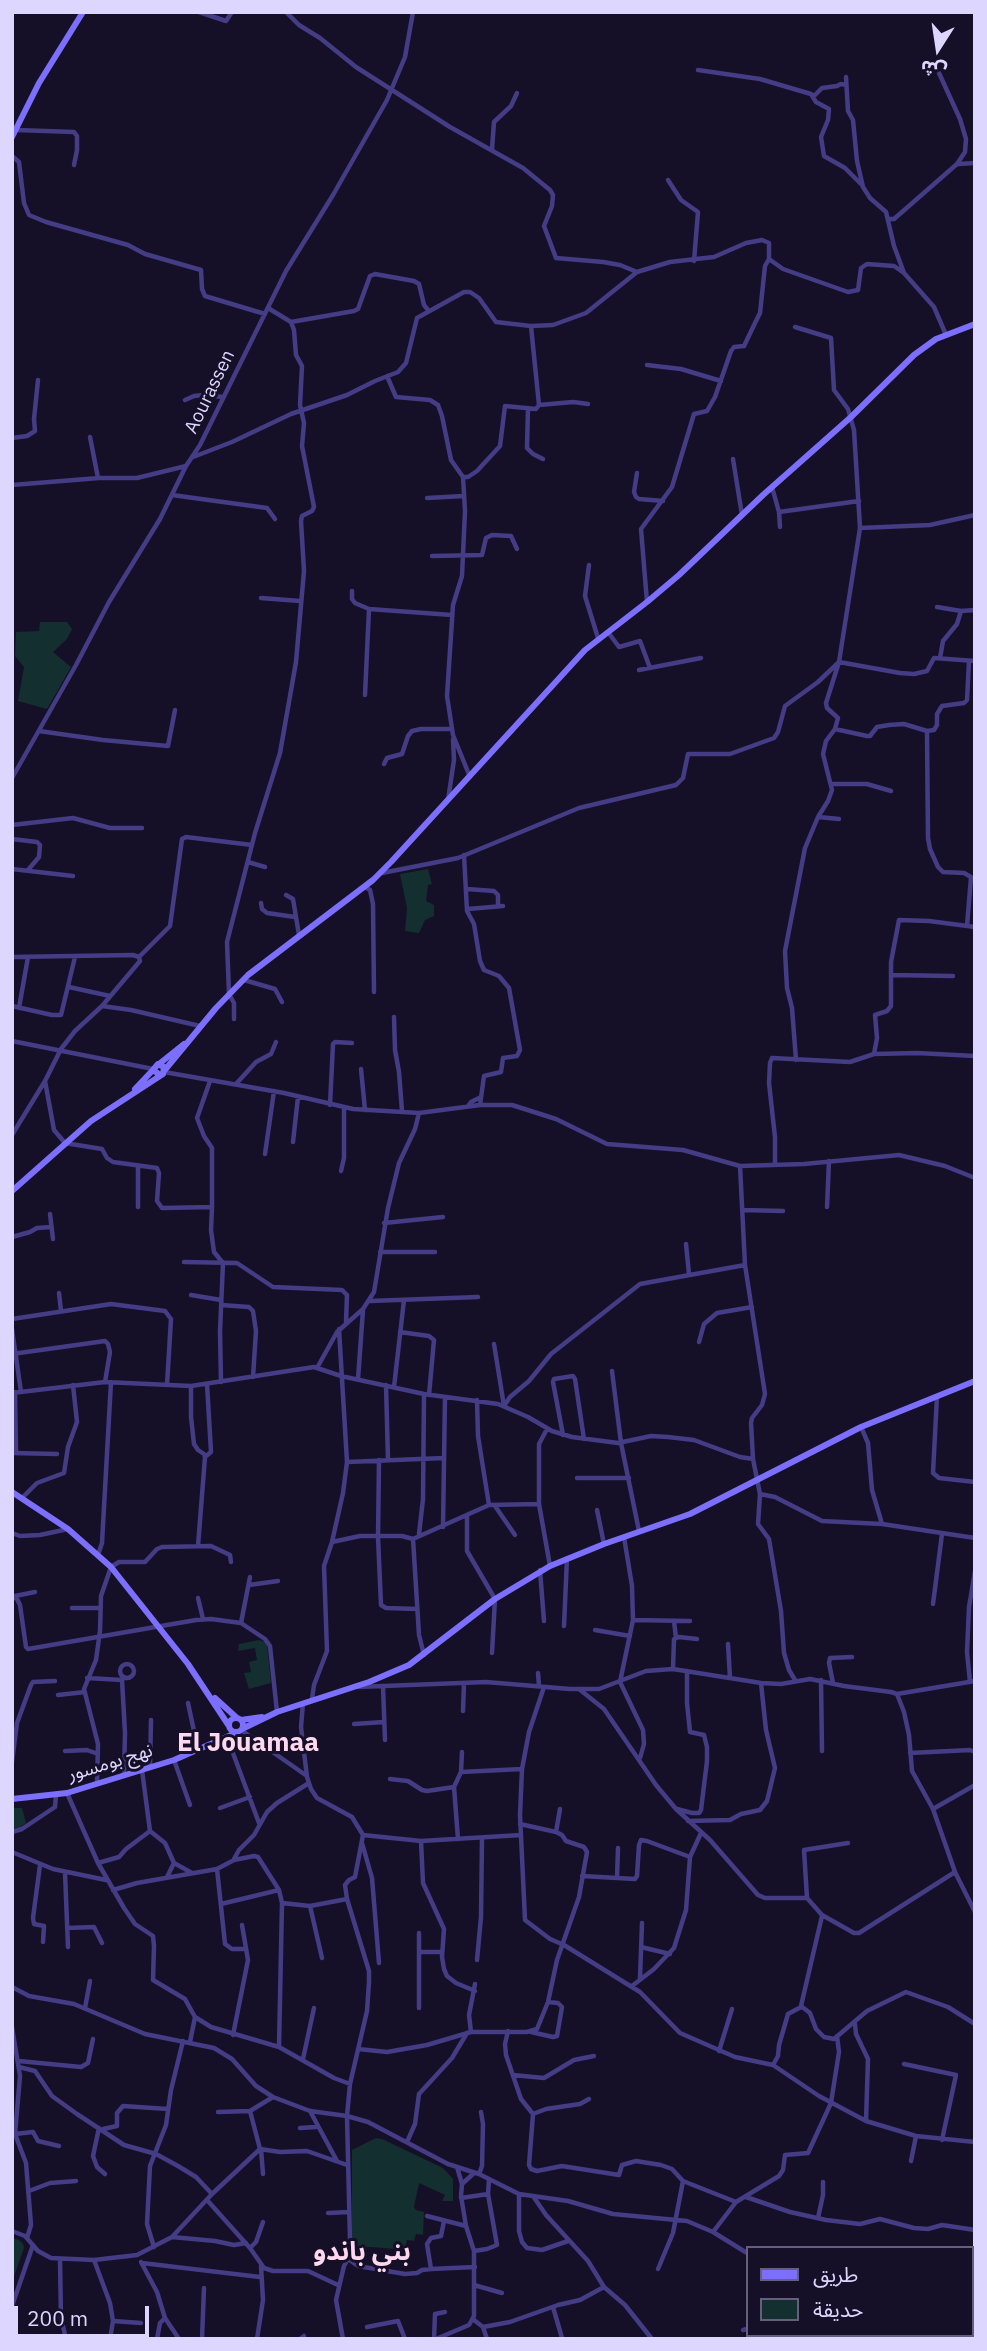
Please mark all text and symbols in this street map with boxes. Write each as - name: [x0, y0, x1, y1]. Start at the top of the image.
- north arrow: [903, 14, 973, 84]
- text: ش: [918, 55, 949, 84]
- street label: Aourassen: [180, 346, 240, 438]
- district label: El Jouamaa: [177, 1727, 319, 1759]
- street label: نهج بومسور: [65, 1739, 155, 1787]
- district label: بني باندو: [313, 2236, 411, 2268]
- legend: [746, 2246, 973, 2337]
- text: طريق: [813, 2260, 858, 2288]
- scale bar: [18, 2292, 152, 2336]
- text: حديقة: [813, 2295, 863, 2323]
- text: 200 m: [27, 2304, 88, 2332]

